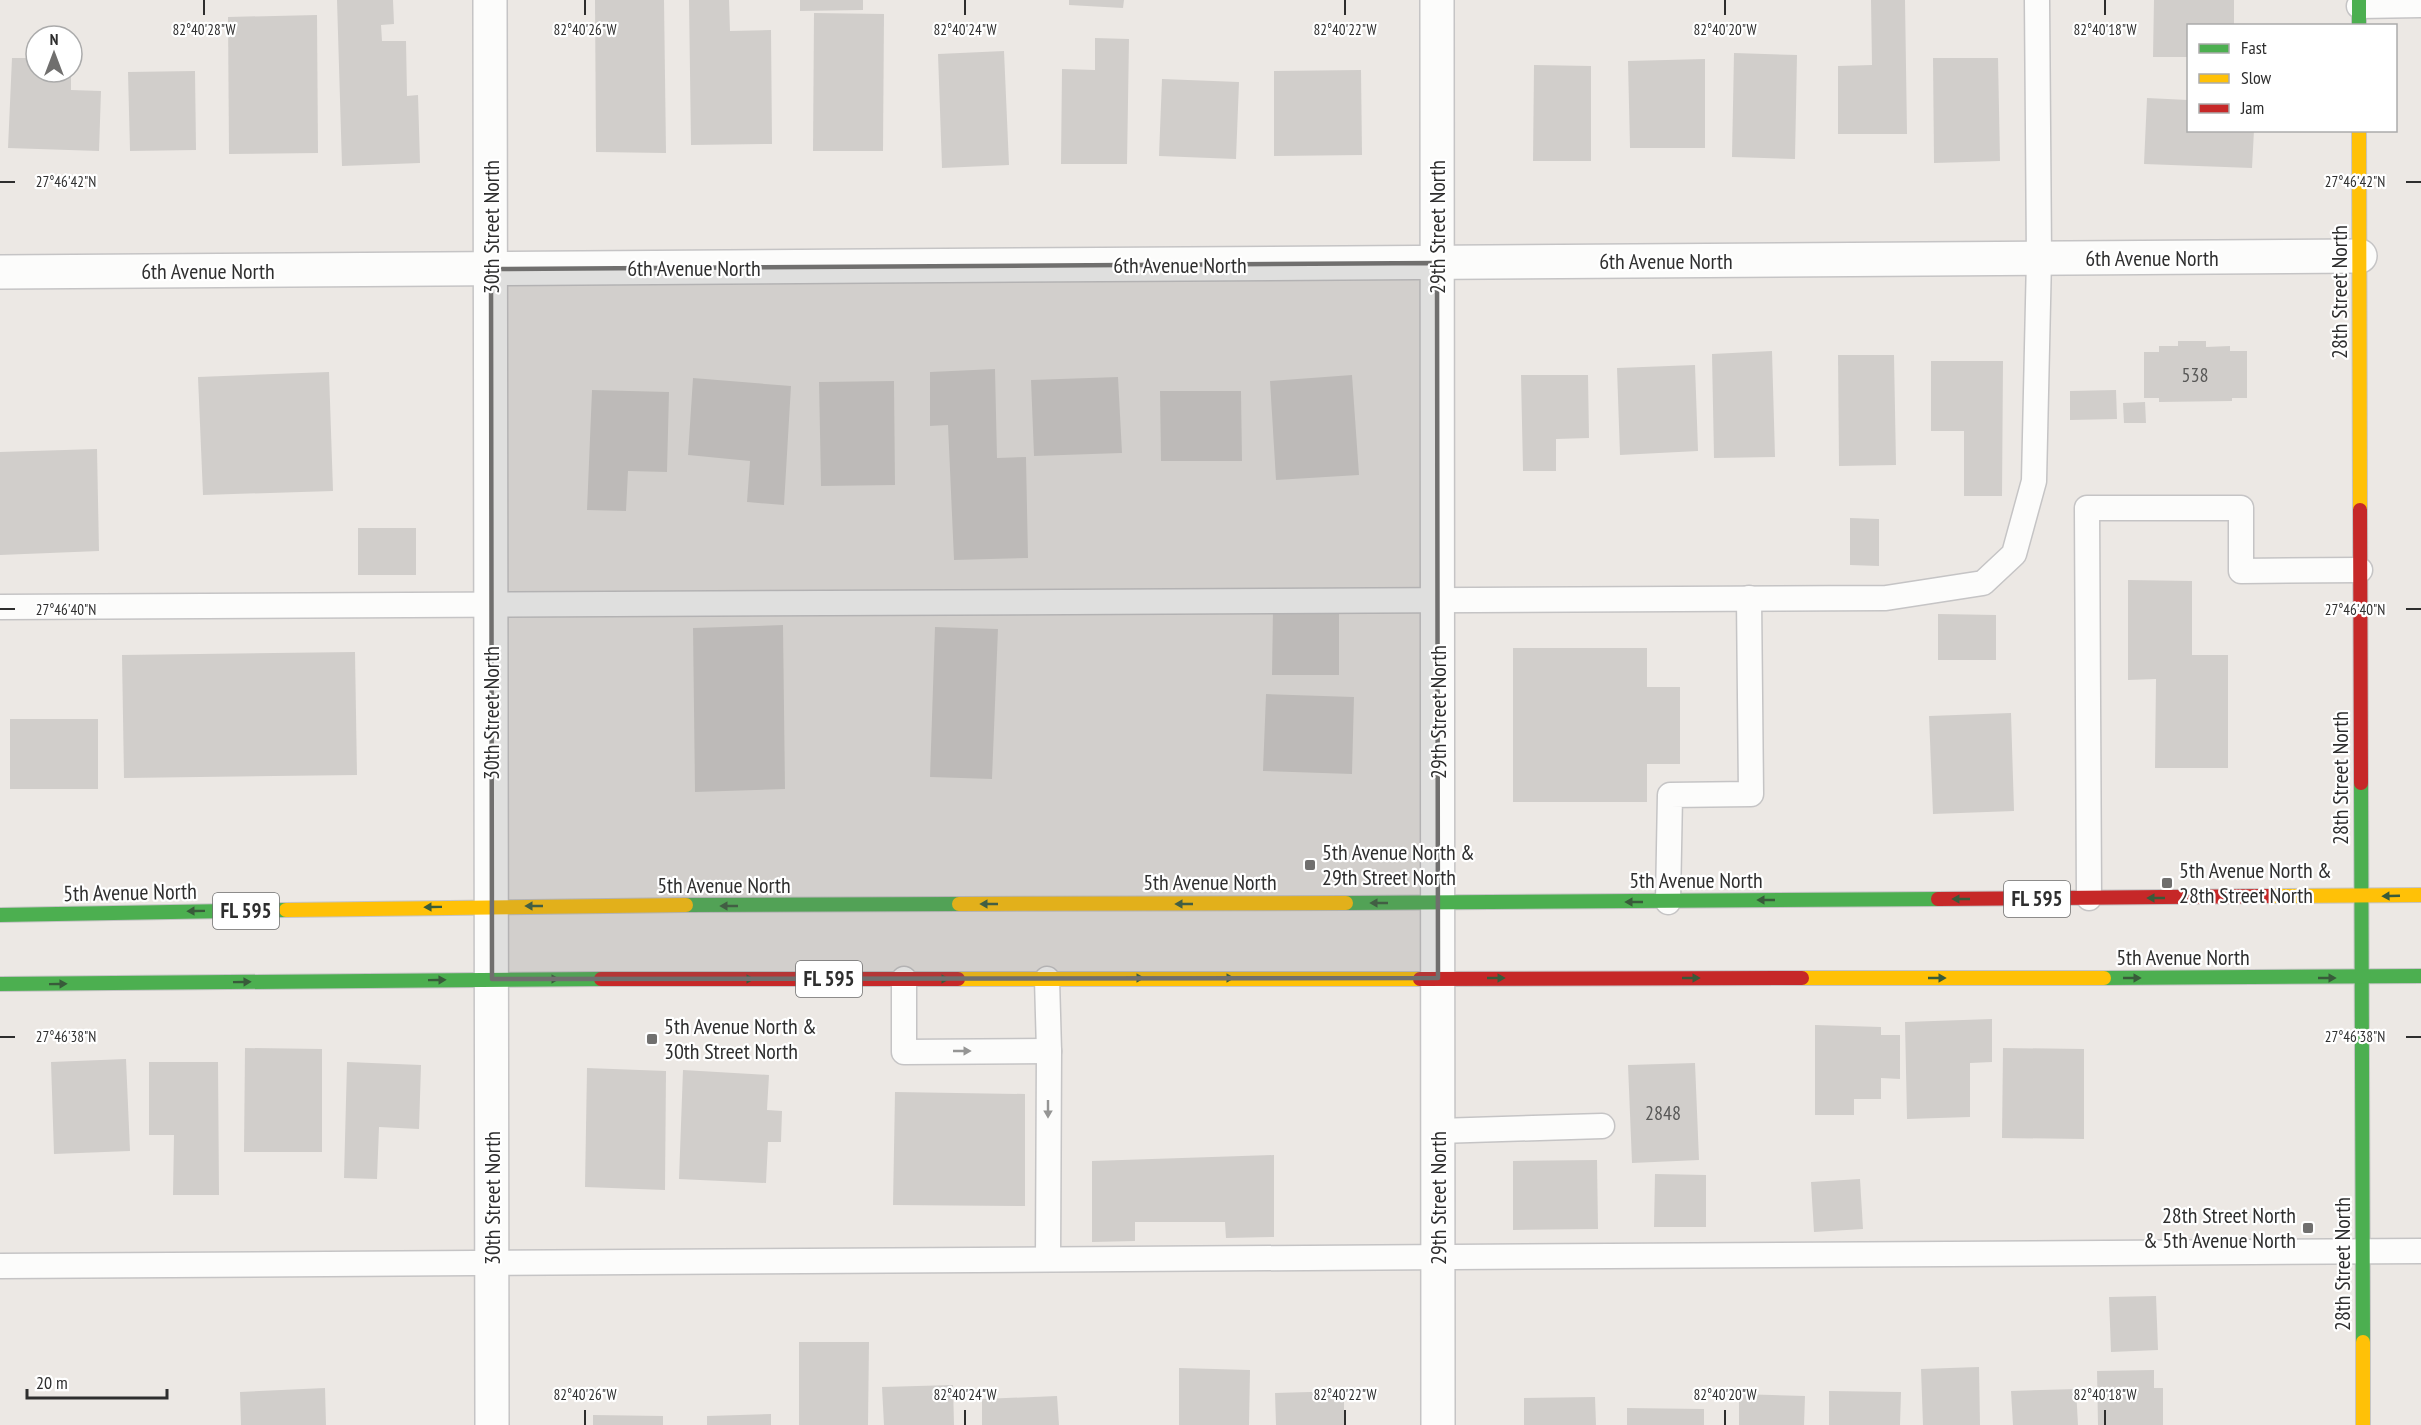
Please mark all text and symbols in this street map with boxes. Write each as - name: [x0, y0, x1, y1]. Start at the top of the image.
- text: 82°40'28"W: [172, 20, 236, 39]
- text: 82°40'26"W: [553, 20, 617, 39]
- text: 82°40'24"W: [933, 20, 997, 39]
- text: 82°40'22"W: [1313, 20, 1377, 39]
- text: 82°40'20"W: [1693, 20, 1757, 39]
- text: 82°40'18"W: [2073, 20, 2137, 39]
- north arrow: [24, 24, 84, 84]
- legend: [2187, 24, 2397, 132]
- text: N: [50, 29, 58, 49]
- text: Fast: [2241, 36, 2267, 59]
- text: Slow: [2241, 66, 2272, 89]
- text: Jam: [2240, 96, 2264, 119]
- street label: 30th Street North: [477, 160, 505, 294]
- street label: 29th Street North: [1423, 160, 1451, 294]
- text: 27°46'42"N: [36, 172, 96, 191]
- text: 27°46'42"N: [2325, 172, 2385, 191]
- street label: 28th Street North: [2325, 225, 2353, 359]
- street label: 6th Avenue North: [2085, 244, 2219, 272]
- street label: 6th Avenue North: [1599, 247, 1733, 275]
- street label: 6th Avenue North: [1113, 251, 1247, 279]
- street label: 6th Avenue North: [627, 254, 761, 282]
- street label: 6th Avenue North: [141, 257, 275, 285]
- house number: 538: [2182, 362, 2209, 388]
- text: 27°46'40"N: [36, 600, 96, 619]
- text: 27°46'40"N: [2325, 600, 2385, 619]
- street label: 29th Street North: [1424, 645, 1452, 779]
- street label: 30th Street North: [477, 646, 505, 780]
- street label: 28th Street North: [2326, 711, 2354, 845]
- place label: 5th Avenue North & 29th Street North: [1322, 838, 1475, 891]
- place label: 5th Avenue North & 28th Street North: [2179, 856, 2332, 909]
- marker: 5th Avenue North & 29th Street North: [1303, 858, 1317, 872]
- street label: 5th Avenue North: [1629, 866, 1763, 894]
- street label: 5th Avenue North: [1143, 868, 1277, 896]
- street label: 5th Avenue North: [657, 871, 791, 899]
- marker: 5th Avenue North & 28th Street North: [2160, 876, 2174, 890]
- street label: 5th Avenue North: [63, 877, 197, 907]
- road number: FL 595: [2004, 881, 2070, 917]
- one-way arrow: [2382, 891, 2401, 901]
- road number: FL 595: [213, 893, 279, 929]
- one-way arrow: [2147, 893, 2166, 903]
- one-way arrow: [1952, 894, 1971, 904]
- one-way arrow: [1757, 896, 1776, 905]
- one-way arrow: [1624, 897, 1643, 907]
- one-way arrow: [1370, 898, 1389, 908]
- one-way arrow: [1175, 899, 1194, 908]
- one-way arrow: [980, 900, 999, 909]
- one-way arrow: [525, 901, 544, 911]
- one-way arrow: [720, 901, 739, 911]
- one-way arrow: [424, 902, 443, 912]
- one-way arrow: [187, 907, 206, 916]
- street label: 5th Avenue North: [2116, 943, 2250, 971]
- road number: FL 595: [796, 961, 862, 997]
- one-way arrow: [1126, 973, 1145, 983]
- one-way arrow: [1216, 973, 1235, 983]
- one-way arrow: [1487, 973, 1506, 983]
- one-way arrow: [1682, 973, 1701, 983]
- one-way arrow: [1928, 973, 1947, 983]
- one-way arrow: [2123, 973, 2142, 983]
- one-way arrow: [2318, 973, 2337, 983]
- one-way arrow: [541, 974, 560, 984]
- one-way arrow: [736, 974, 755, 984]
- one-way arrow: [931, 974, 950, 984]
- one-way arrow: [428, 975, 447, 985]
- one-way arrow: [233, 977, 252, 987]
- one-way arrow: [49, 979, 68, 989]
- place label: 5th Avenue North & 30th Street North: [664, 1012, 817, 1065]
- text: 27°46'38"N: [36, 1027, 96, 1046]
- text: 27°46'38"N: [2325, 1027, 2385, 1046]
- marker: 5th Avenue North & 30th Street North: [645, 1032, 659, 1046]
- one-way arrow: [953, 1046, 972, 1056]
- one-way arrow: [1043, 1100, 1053, 1119]
- house number: 2848: [1645, 1100, 1681, 1126]
- street label: 30th Street North: [478, 1131, 506, 1265]
- street label: 29th Street North: [1424, 1131, 1452, 1265]
- street label: 28th Street North: [2328, 1197, 2356, 1331]
- place label: 28th Street North & 5th Avenue North: [2143, 1201, 2296, 1254]
- marker: 28th Street North & 5th Avenue North: [2301, 1221, 2315, 1235]
- scale bar: [27, 1362, 166, 1400]
- text: 20 m: [36, 1371, 68, 1394]
- text: 82°40'26"W: [553, 1385, 617, 1404]
- text: 82°40'24"W: [933, 1385, 997, 1404]
- text: 82°40'22"W: [1313, 1385, 1377, 1404]
- text: 82°40'20"W: [1693, 1385, 1757, 1404]
- text: 82°40'18"W: [2073, 1385, 2137, 1404]

